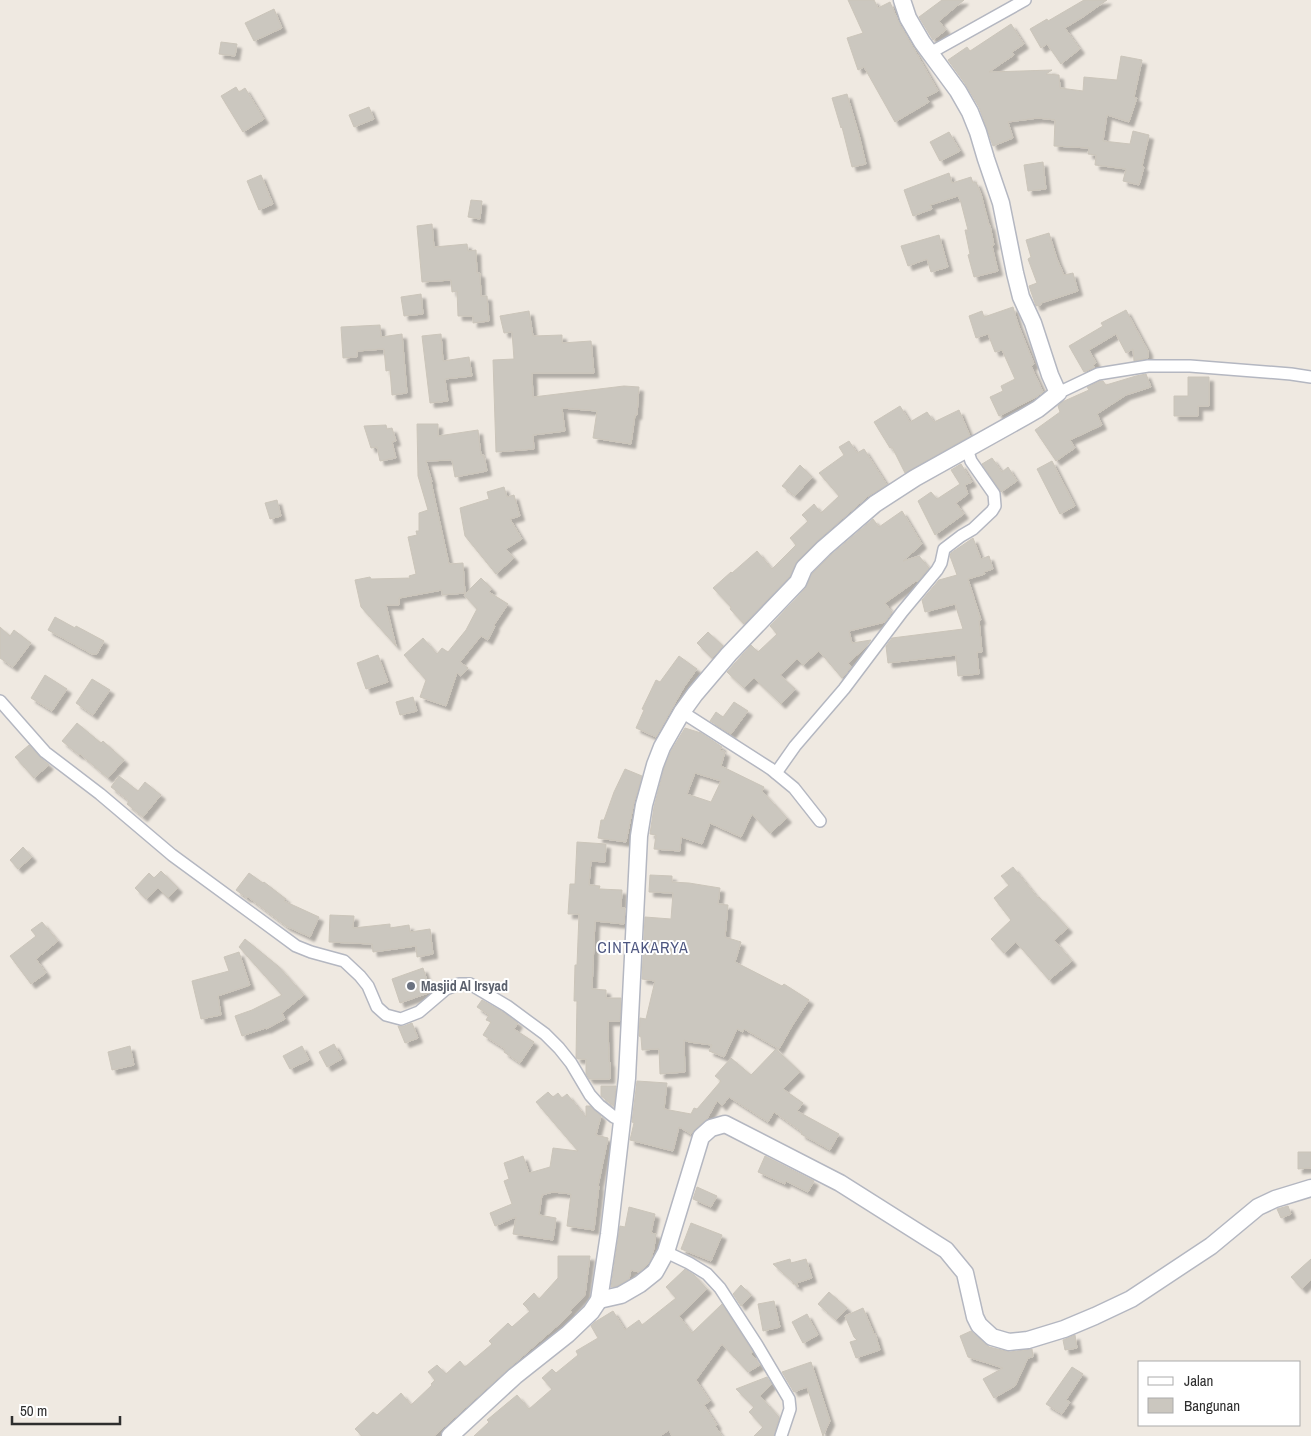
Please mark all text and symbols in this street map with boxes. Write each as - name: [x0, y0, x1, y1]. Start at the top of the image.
- district label: CINTAKARYA: [597, 936, 689, 958]
- place label: Masjid Al Irsyad: [421, 977, 508, 995]
- marker: Masjid Al Irsyad: [405, 980, 417, 992]
- legend: [1138, 1361, 1301, 1426]
- text: Jalan: [1184, 1370, 1213, 1391]
- scale bar: [12, 1394, 120, 1426]
- text: Bangunan: [1184, 1395, 1240, 1416]
- text: 50 m: [20, 1400, 47, 1421]

